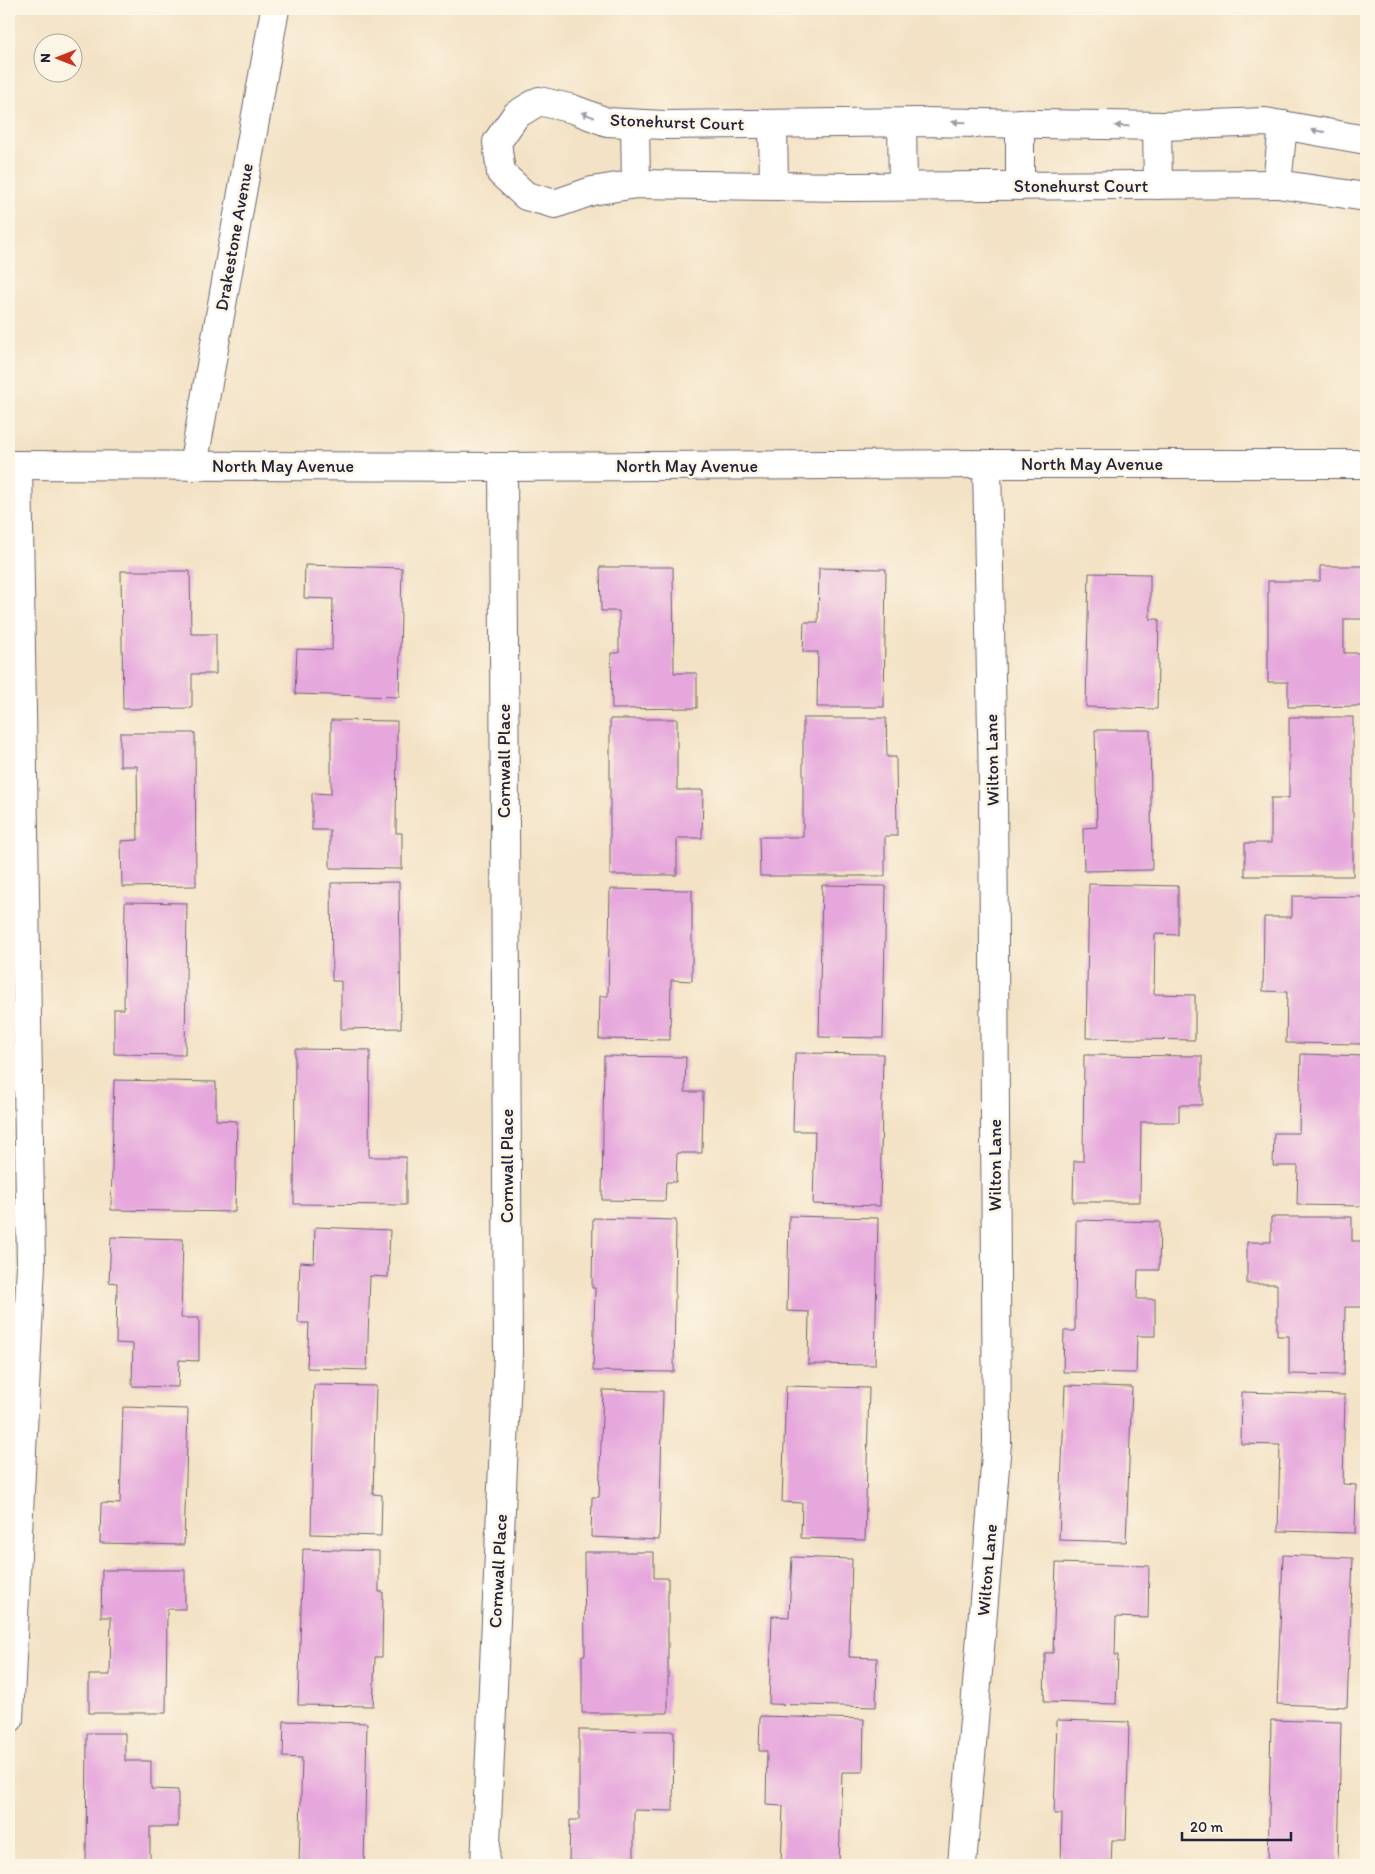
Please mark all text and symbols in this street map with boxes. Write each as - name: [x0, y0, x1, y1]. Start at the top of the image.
- north arrow: [32, 32, 82, 82]
- text: N: [37, 53, 54, 63]
- street label: Stonehurst Court: [610, 109, 745, 135]
- one-way arrow: [580, 111, 595, 119]
- one-way arrow: [951, 118, 967, 126]
- one-way arrow: [1113, 121, 1129, 129]
- one-way arrow: [1310, 126, 1326, 134]
- street label: Drakestone Avenue: [210, 161, 258, 313]
- street label: Stonehurst Court: [1014, 175, 1148, 197]
- street label: North May Avenue: [1021, 453, 1163, 475]
- street label: North May Avenue: [212, 455, 354, 477]
- street label: North May Avenue: [616, 455, 758, 477]
- street label: Cornwall Place: [493, 704, 515, 818]
- street label: Wilton Lane: [980, 714, 1004, 806]
- street label: Cornwall Place: [496, 1109, 518, 1223]
- street label: Wilton Lane: [984, 1119, 1006, 1211]
- street label: Cornwall Place: [484, 1513, 512, 1629]
- street label: Wilton Lane: [972, 1523, 1002, 1617]
- scale bar: [1182, 1809, 1291, 1841]
- text: 20 m: [1190, 1818, 1224, 1836]

